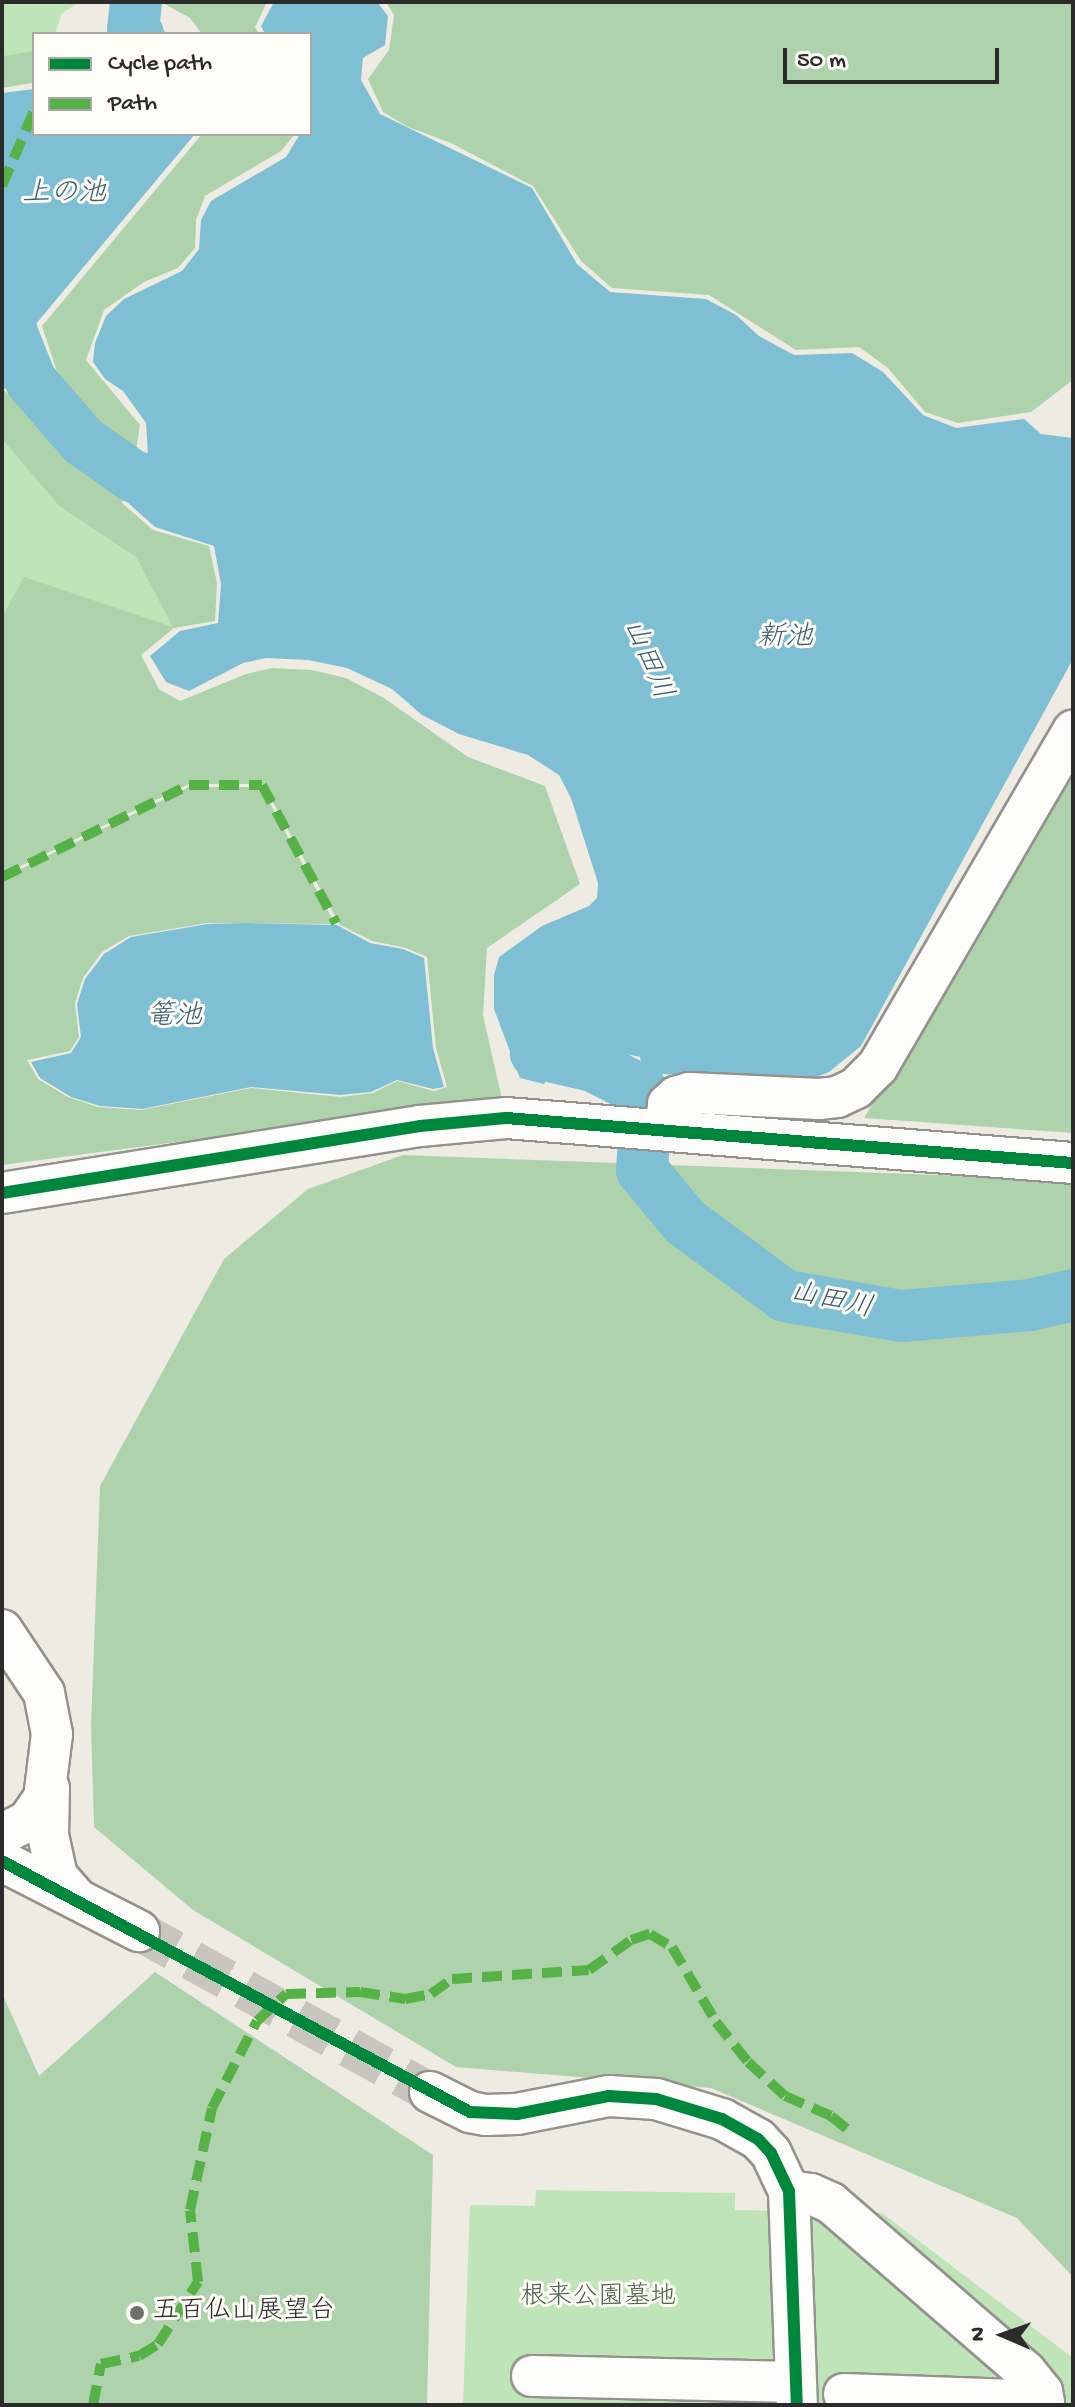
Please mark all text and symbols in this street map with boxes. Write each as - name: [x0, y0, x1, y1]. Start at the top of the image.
- legend: [32, 32, 312, 136]
- scale bar: [787, 32, 1003, 82]
- text: 50 m: [797, 47, 846, 76]
- text: Cycle path: [108, 50, 212, 79]
- text: Path: [108, 90, 157, 119]
- water label: 上の池: [22, 178, 106, 212]
- water label: 山田川: [614, 615, 678, 705]
- water label: 新池: [757, 622, 813, 656]
- water label: 篭池: [146, 1001, 202, 1035]
- water label: 山田川: [786, 1277, 876, 1327]
- park label: 根来公園墓地: [520, 2283, 676, 2315]
- north arrow: [963, 2295, 1043, 2375]
- place label: 五百仏山展望台: [153, 2297, 335, 2329]
- marker: 五百仏山展望台: [128, 2304, 146, 2322]
- text: N: [966, 2327, 992, 2342]

